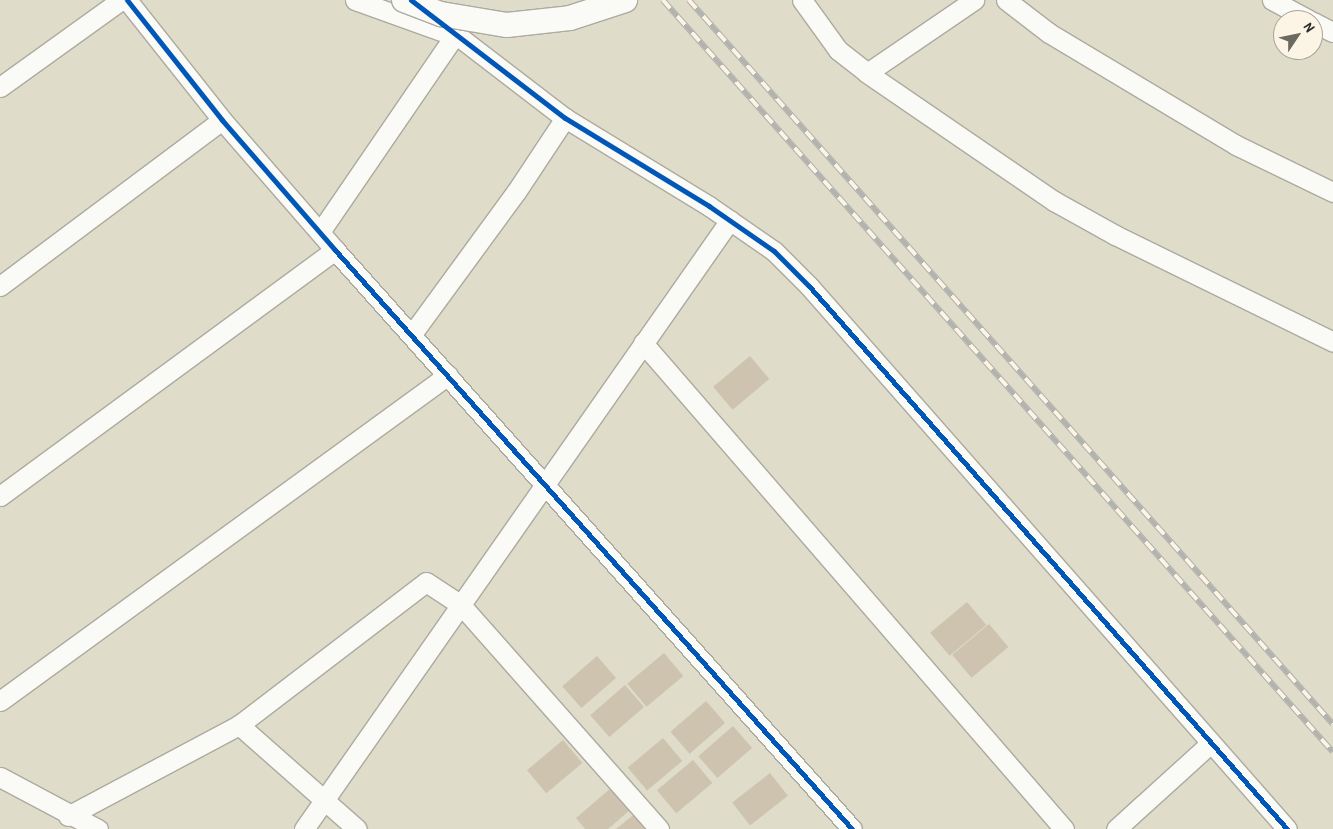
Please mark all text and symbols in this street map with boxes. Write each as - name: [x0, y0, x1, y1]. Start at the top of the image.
- north arrow: [1273, 10, 1323, 60]
- text: N: [1300, 18, 1320, 35]

